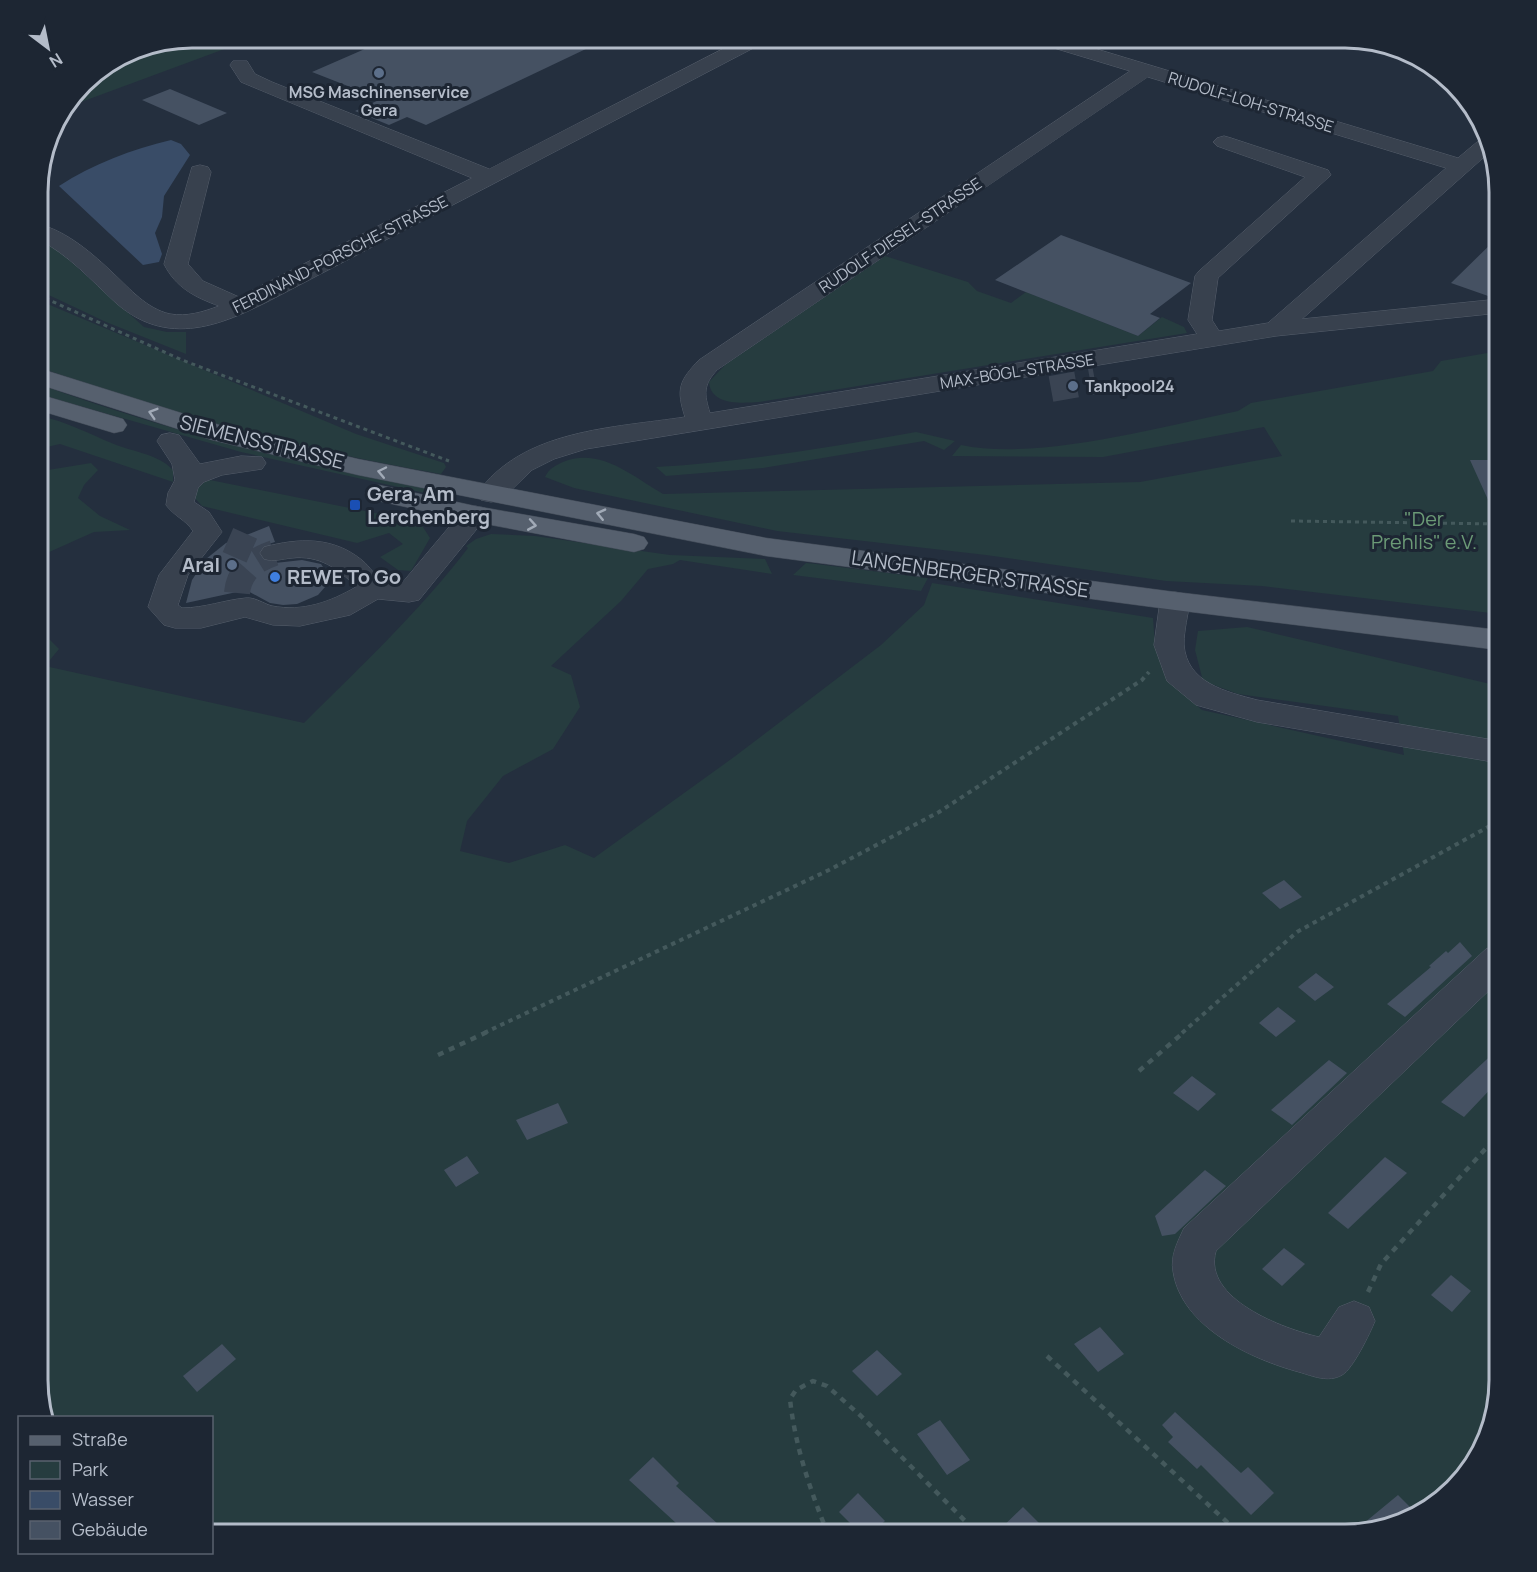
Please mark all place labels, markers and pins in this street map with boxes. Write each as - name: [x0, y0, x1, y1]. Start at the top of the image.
- marker: MSG Maschinenservice Gera: [372, 66, 386, 80]
- place label: MSG Maschinenservice Gera: [289, 81, 469, 121]
- place label: Tankpool24: [1085, 375, 1174, 397]
- marker: Tankpool24: [1066, 379, 1080, 393]
- place label: Gera, Am Lerchenberg: [367, 480, 490, 530]
- marker: Gera, Am Lerchenberg: [348, 498, 362, 512]
- place label: Aral: [182, 551, 220, 578]
- marker: Aral: [225, 558, 239, 572]
- place label: REWE To Go: [287, 563, 401, 590]
- marker: REWE To Go: [268, 570, 282, 584]

